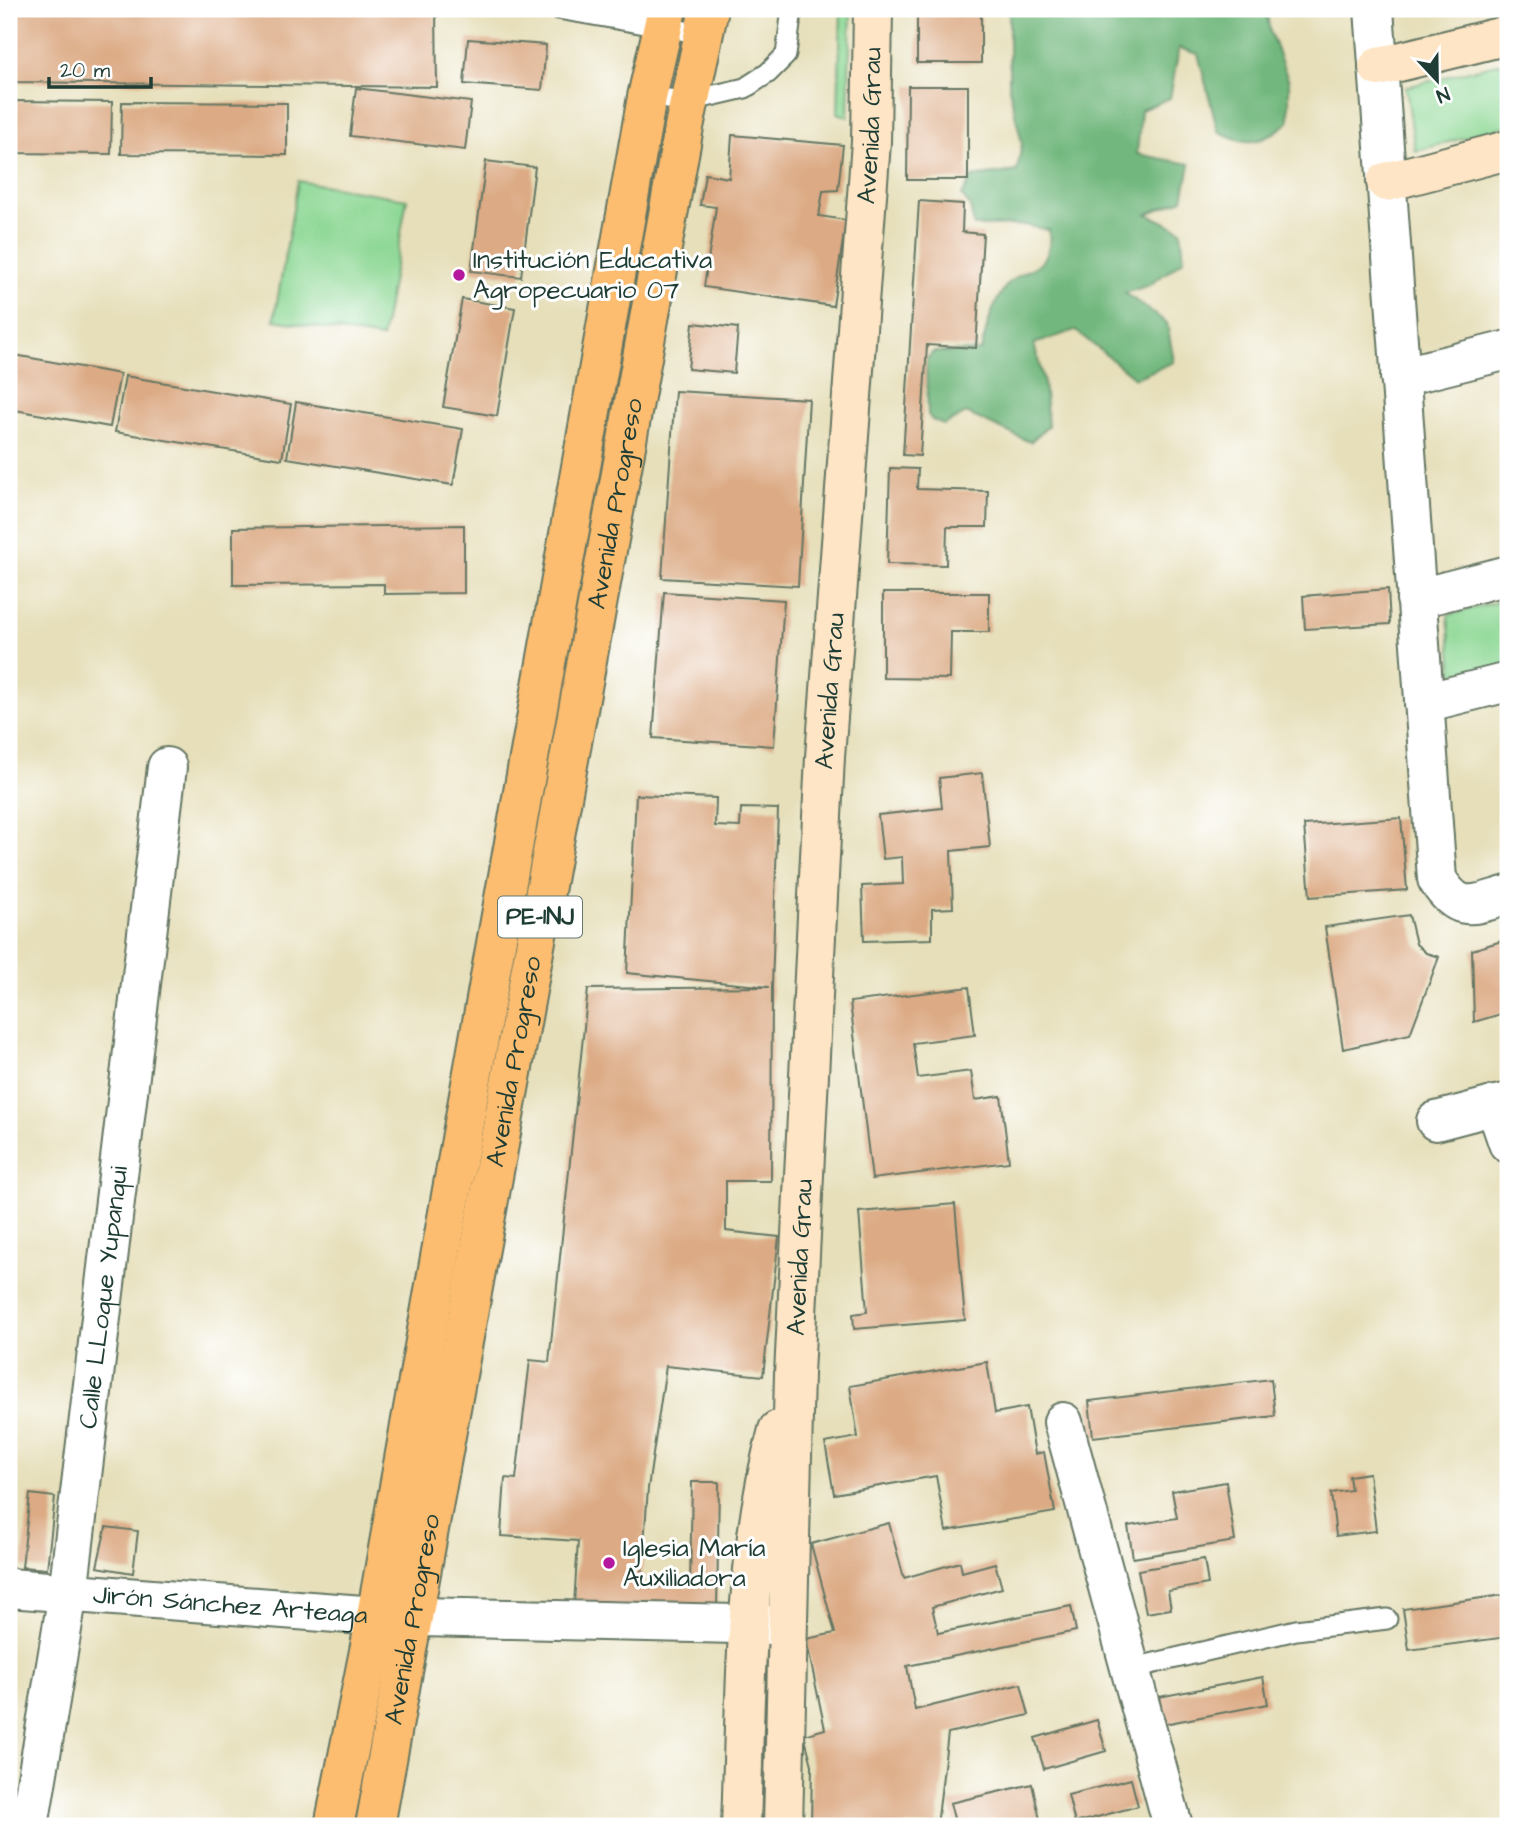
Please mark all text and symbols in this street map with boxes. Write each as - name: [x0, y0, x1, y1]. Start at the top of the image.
- scale bar: [49, 46, 150, 90]
- north arrow: [1402, 46, 1472, 116]
- street label: Avenida Grau: [848, 47, 890, 205]
- text: 20 m: [60, 56, 111, 85]
- text: N: [1432, 80, 1453, 109]
- place label: Institución Educativa Agropecuario 07: [473, 242, 712, 310]
- marker: Institución Educativa Agropecuario 07: [451, 267, 467, 283]
- street label: Avenida Progreso: [579, 395, 652, 612]
- street label: Avenida Grau: [806, 611, 854, 770]
- road number: PE-1NJ: [498, 897, 582, 937]
- street label: Avenida Progreso: [477, 953, 551, 1170]
- street label: Calle LLoque Yupanqui: [70, 1164, 137, 1431]
- street label: Avenida Grau: [778, 1178, 822, 1337]
- street label: Avenida Progreso: [376, 1511, 449, 1728]
- place label: Iglesia María Auxiliadora: [623, 1530, 765, 1596]
- marker: Iglesia María Auxiliadora: [601, 1555, 617, 1571]
- street label: Jirón Sánchez Arteaga: [92, 1576, 369, 1634]

